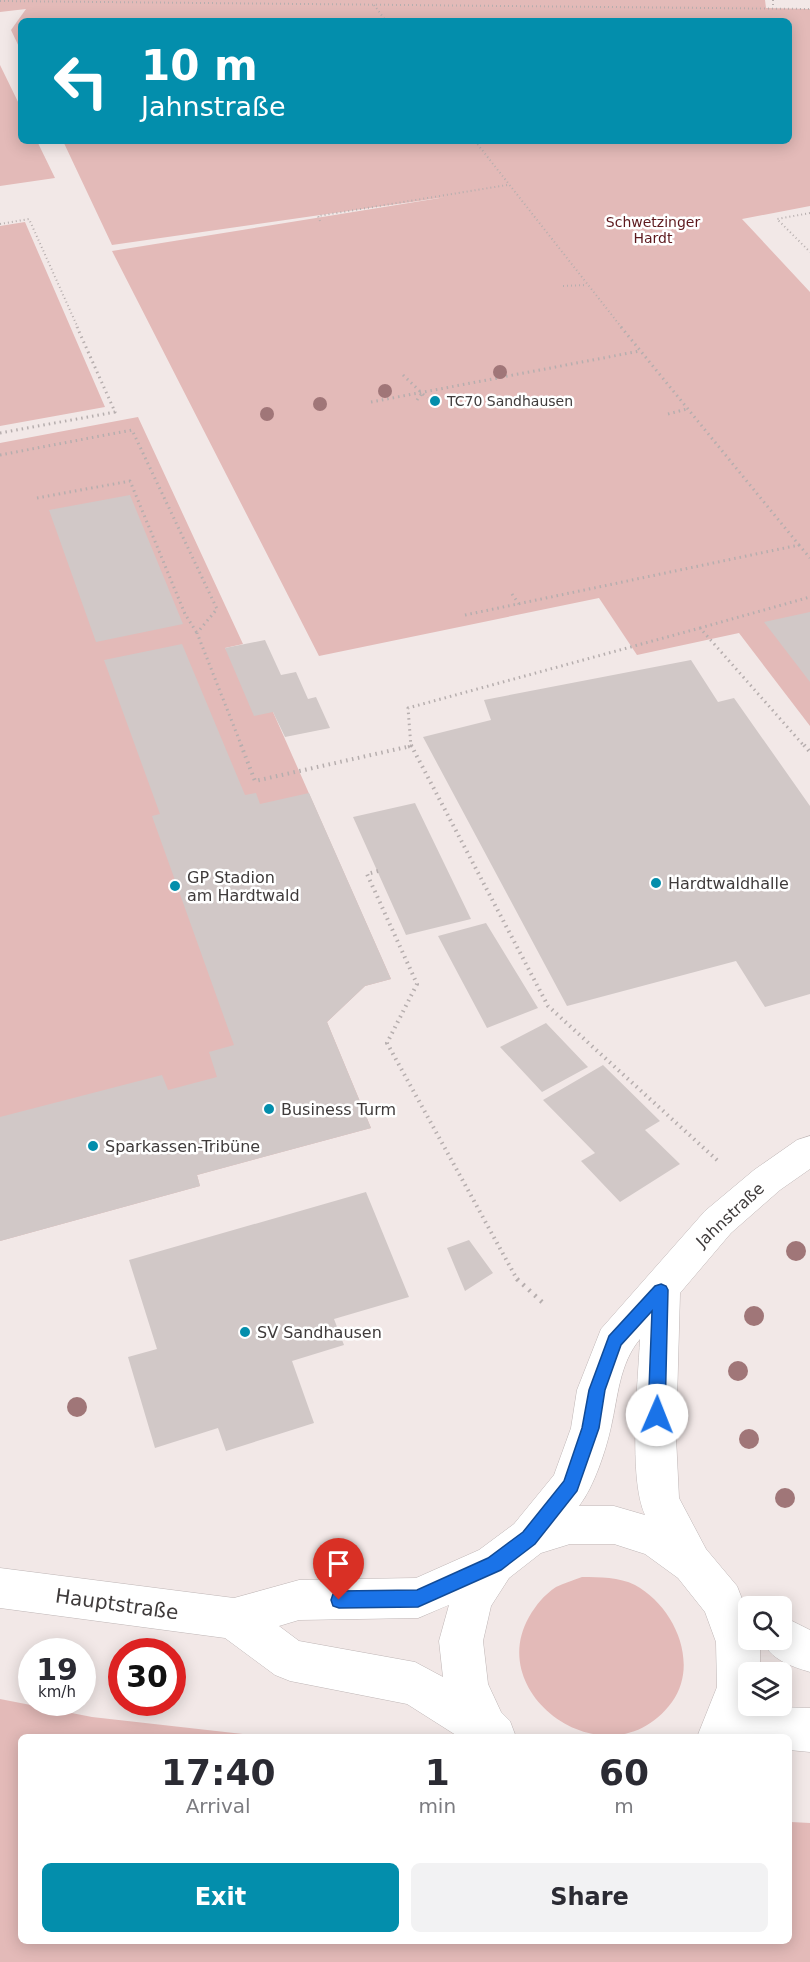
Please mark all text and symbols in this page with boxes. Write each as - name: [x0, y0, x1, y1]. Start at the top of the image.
- text: 10 m: [141, 41, 258, 90]
- icon: left: [42, 42, 120, 120]
- text: Jahnstraße: [141, 91, 286, 122]
- park label: Schwetzinger Hardt: [606, 214, 700, 246]
- place label: TC70 Sandhausen: [446, 393, 573, 409]
- marker: TC70 Sandhausen: [428, 394, 442, 408]
- place label: GP Stadion am Hardtwald: [187, 868, 300, 905]
- place label: Hardtwaldhalle: [668, 874, 789, 893]
- marker: Hardtwaldhalle: [649, 876, 663, 890]
- marker: GP Stadion am Hardtwald: [168, 879, 182, 893]
- place label: Business Turm: [281, 1100, 396, 1119]
- marker: Business Turm: [262, 1102, 276, 1116]
- place label: Sparkassen-Tribüne: [105, 1137, 260, 1156]
- marker: Sparkassen-Tribüne: [86, 1139, 100, 1153]
- street label: Jahnstraße: [691, 1179, 768, 1252]
- place label: SV Sandhausen: [257, 1323, 382, 1342]
- marker: SV Sandhausen: [238, 1325, 252, 1339]
- position arrow: [625, 1383, 689, 1447]
- pin: [313, 1538, 364, 1600]
- icon: arrive: [322, 1547, 355, 1580]
- street label: Hauptstraße: [54, 1583, 180, 1625]
- map controls: [738, 1596, 792, 1716]
- button: search: [738, 1596, 792, 1650]
- speed limit sign: 30: [108, 1638, 186, 1716]
- text: 19: [36, 1652, 78, 1687]
- button: layers: [738, 1662, 792, 1716]
- text: km/h: [38, 1683, 76, 1701]
- text: 17:40: [161, 1752, 275, 1793]
- text: 1: [425, 1752, 450, 1793]
- text: 60: [599, 1752, 649, 1793]
- text: Arrival: [186, 1794, 251, 1818]
- text: min: [418, 1794, 456, 1818]
- text: m: [614, 1794, 634, 1818]
- button: Exit: [42, 1863, 399, 1932]
- button: Share: [411, 1863, 768, 1932]

